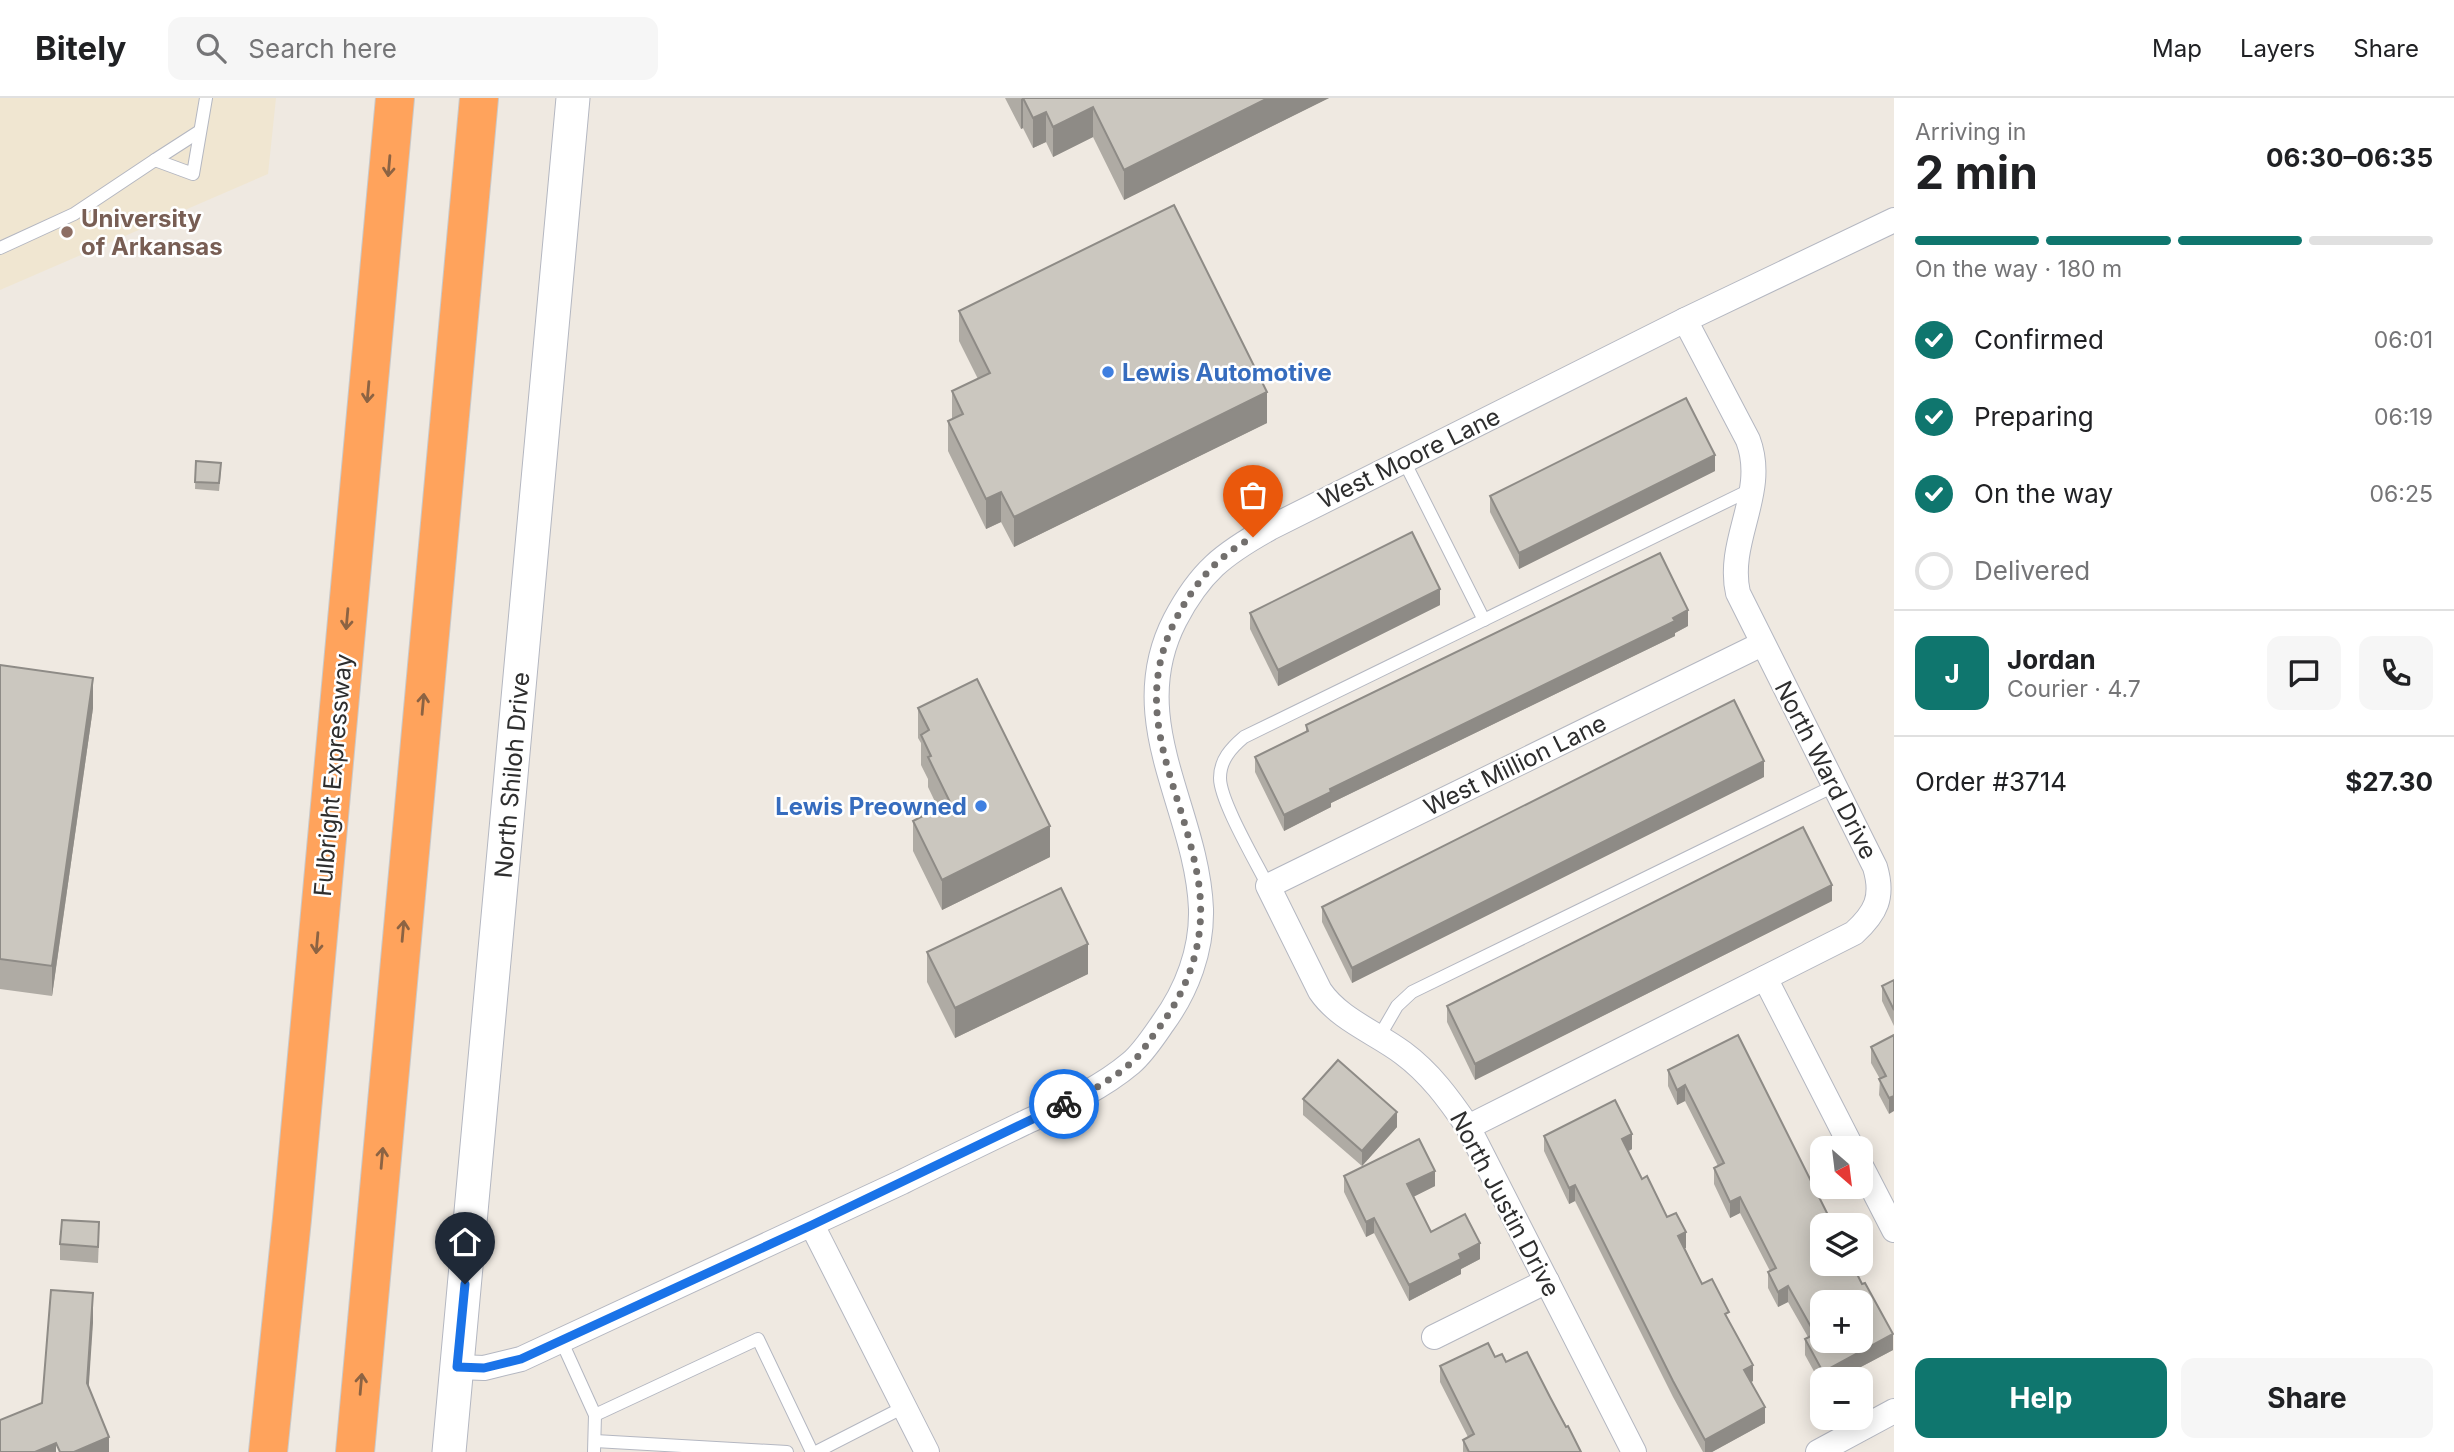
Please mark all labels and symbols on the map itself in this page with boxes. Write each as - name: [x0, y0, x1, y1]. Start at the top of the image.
- one-way arrow: [382, 154, 395, 177]
- place label: University of Arkansas: [81, 204, 223, 261]
- marker: University of Arkansas: [59, 224, 75, 240]
- place label: Lewis Automotive: [1122, 358, 1332, 387]
- marker: Lewis Automotive: [1100, 364, 1116, 380]
- one-way arrow: [361, 381, 374, 403]
- street label: West Moore Lane: [1313, 401, 1505, 515]
- pin: [1223, 465, 1283, 537]
- one-way arrow: [340, 607, 353, 630]
- street label: Fulbright Expressway: [308, 653, 358, 897]
- street label: North Shiloh Drive: [489, 671, 535, 879]
- street label: North Ward Drive: [1769, 676, 1883, 864]
- one-way arrow: [417, 694, 430, 716]
- street label: West Million Lane: [1419, 708, 1611, 822]
- place label: Lewis Preowned: [775, 792, 967, 821]
- marker: Lewis Preowned: [973, 798, 989, 814]
- one-way arrow: [397, 920, 410, 943]
- one-way arrow: [310, 931, 323, 954]
- courier: [1029, 1069, 1099, 1139]
- street label: North Justin Drive: [1444, 1107, 1566, 1301]
- north arrow: [1810, 1136, 1872, 1199]
- one-way arrow: [376, 1147, 389, 1169]
- pin: [435, 1212, 495, 1284]
- one-way arrow: [355, 1373, 368, 1396]

